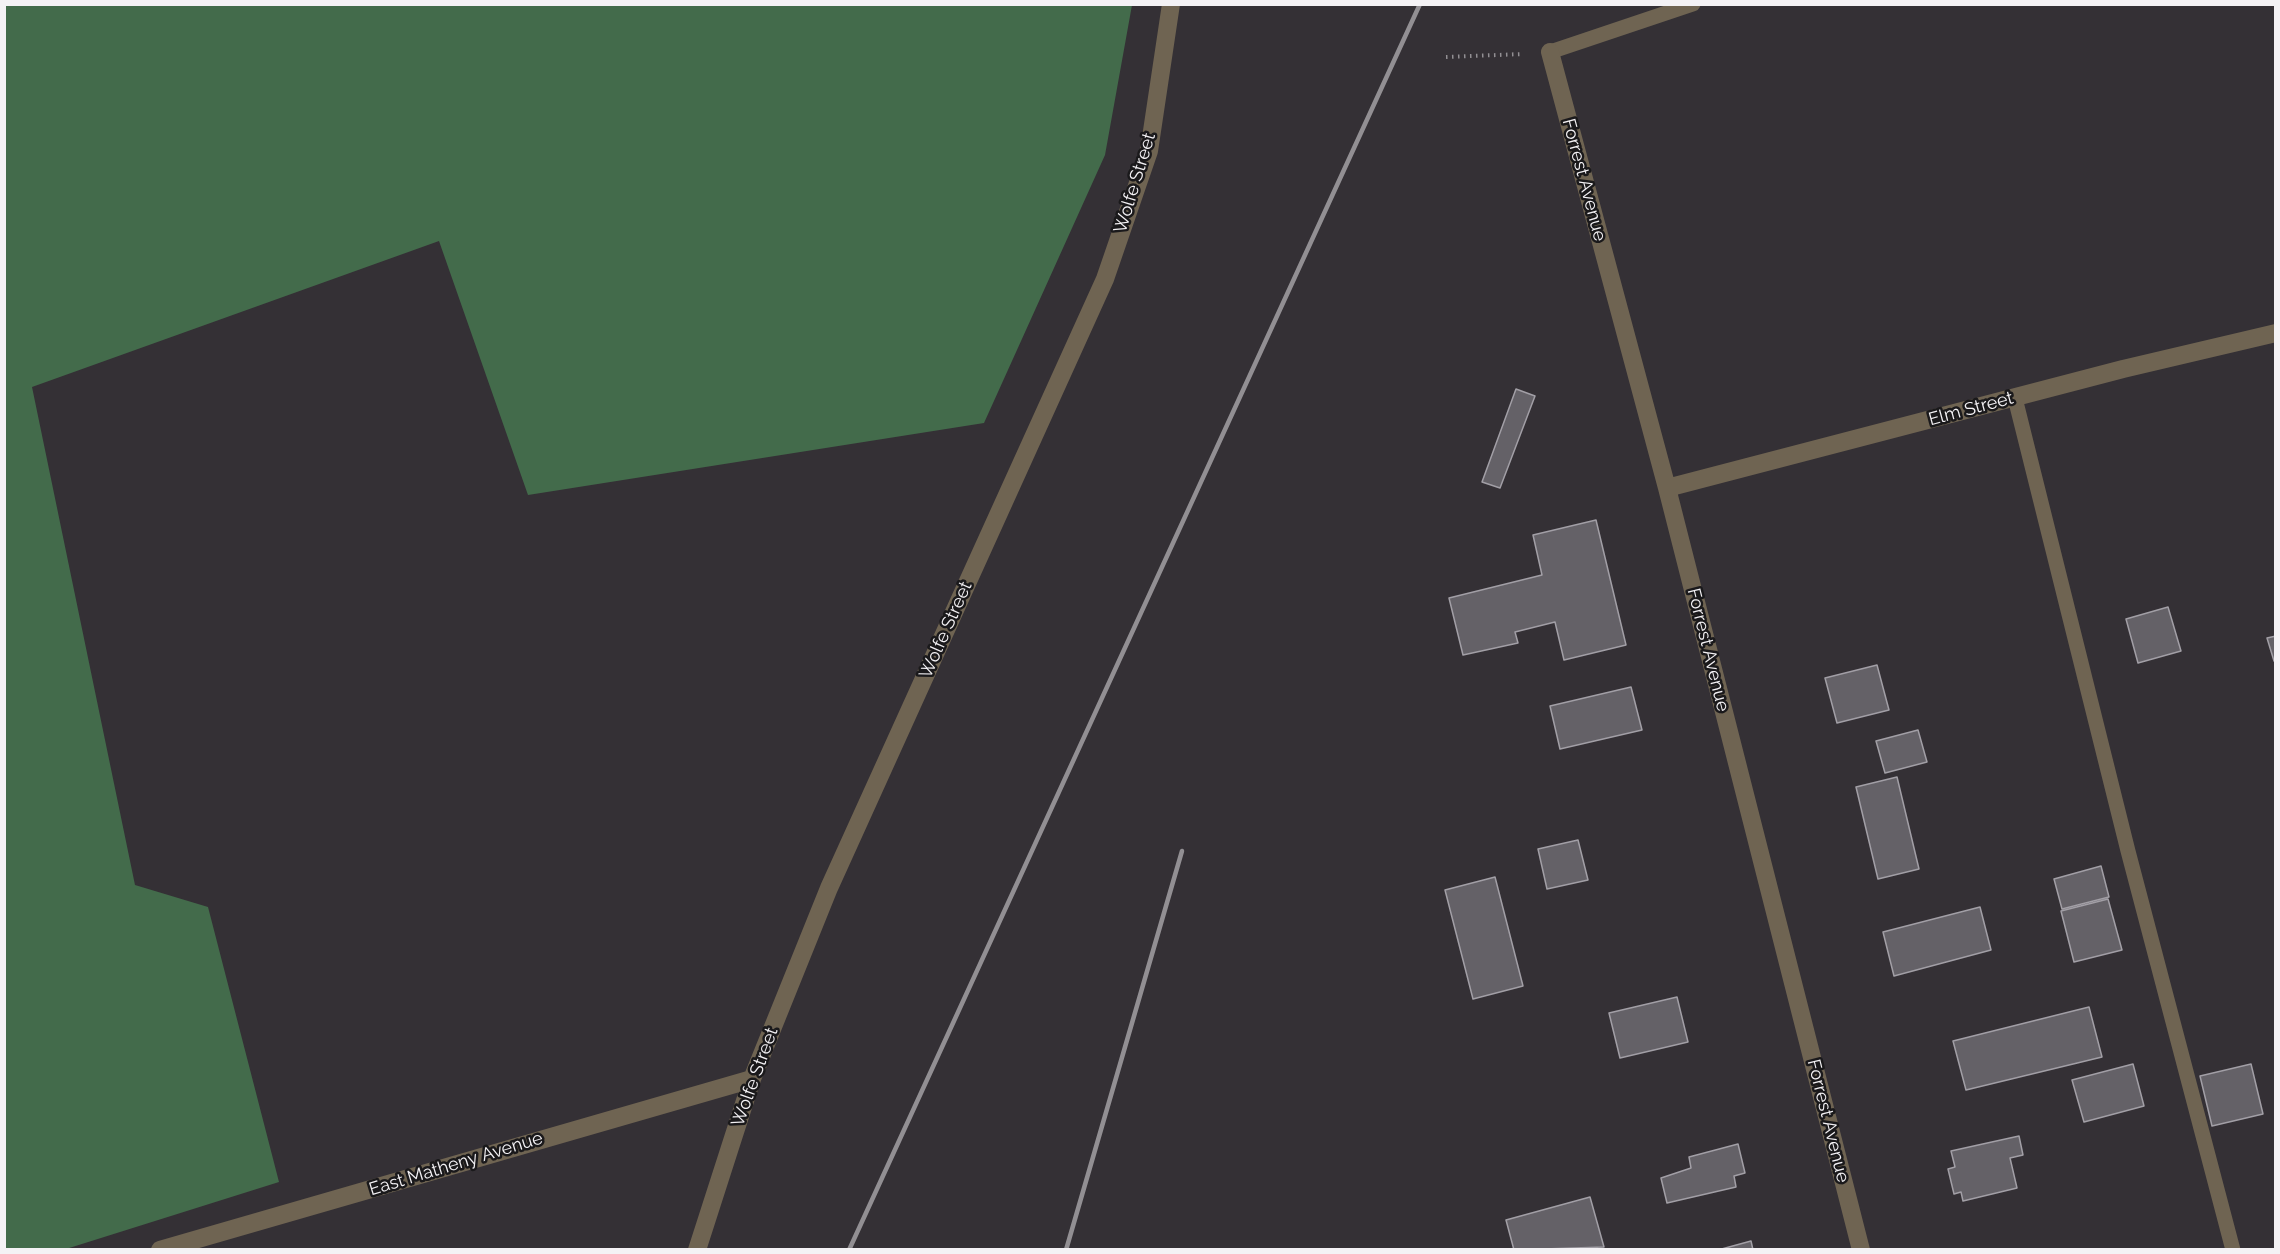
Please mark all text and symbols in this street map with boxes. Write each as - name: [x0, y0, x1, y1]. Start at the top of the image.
- street label: Forrest Avenue: [1557, 116, 1611, 244]
- street label: Wolfe Street: [1109, 130, 1161, 236]
- street label: Elm Street: [1926, 387, 2016, 431]
- street label: Wolfe Street: [915, 578, 977, 682]
- street label: Forrest Avenue: [1682, 586, 1734, 714]
- street label: Wolfe Street: [727, 1024, 783, 1130]
- street label: Forrest Avenue: [1802, 1057, 1854, 1185]
- street label: East Matheny Avenue: [367, 1127, 545, 1201]

